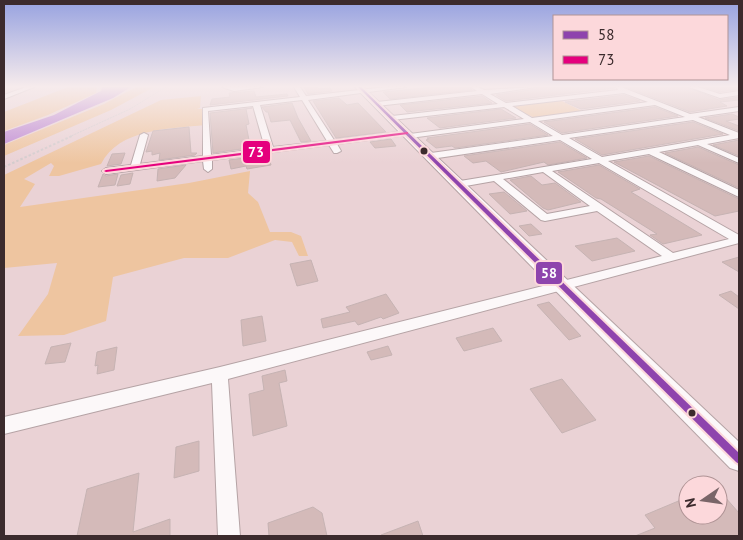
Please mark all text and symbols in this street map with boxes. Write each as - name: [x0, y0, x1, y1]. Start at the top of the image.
- legend: [553, 15, 728, 80]
- text: 58: [598, 25, 614, 44]
- text: 73: [598, 50, 614, 69]
- line badge: 73: [242, 140, 271, 164]
- text: 73: [248, 143, 264, 161]
- unlabelled marker: [419, 146, 429, 156]
- line badge: 58: [535, 261, 563, 285]
- text: 58: [541, 264, 557, 282]
- unlabelled marker: [687, 408, 697, 418]
- north arrow: [678, 475, 728, 525]
- text: N: [681, 496, 700, 509]

